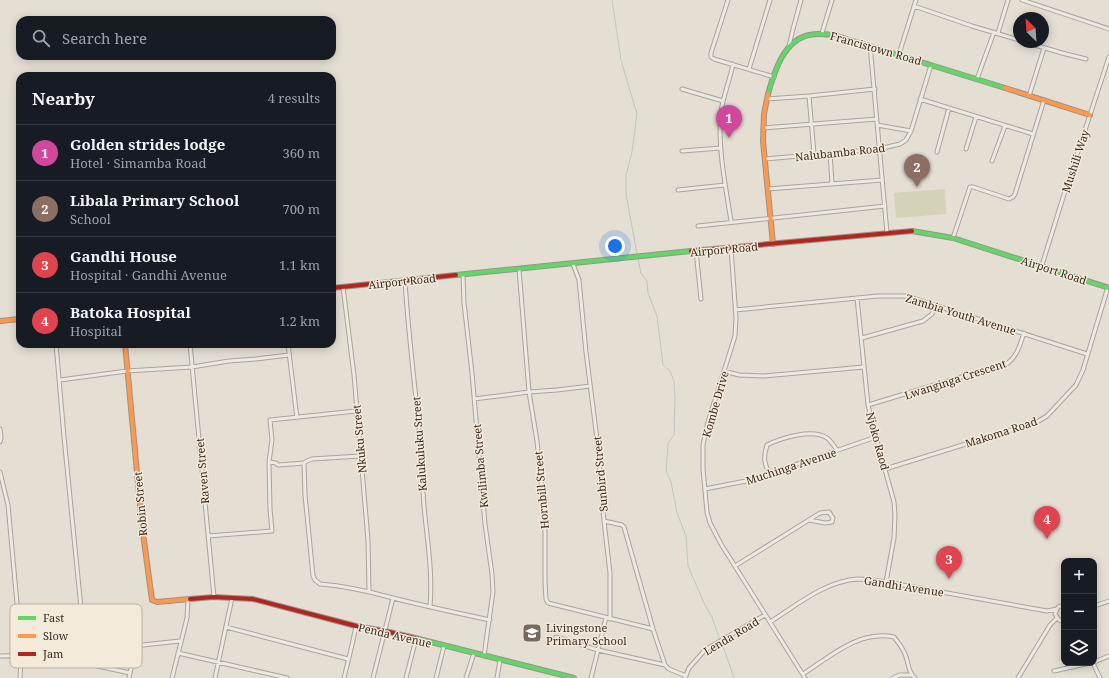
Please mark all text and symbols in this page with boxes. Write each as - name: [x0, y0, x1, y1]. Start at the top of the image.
- north arrow: [1013, 12, 1049, 48]
- search box: [16, 16, 336, 60]
- icon: search: [30, 27, 52, 49]
- text: Search here: [62, 28, 147, 48]
- street label: Francistown Road: [828, 28, 924, 68]
- text: Nearby: [32, 87, 95, 110]
- text: 4 results: [268, 89, 320, 107]
- pin: 1: [716, 105, 742, 138]
- street label: Mushili Way: [1058, 127, 1092, 194]
- text: Golden strides lodge: [70, 134, 225, 154]
- street label: Nalubamba Road: [794, 140, 886, 164]
- text: 1: [41, 144, 49, 162]
- text: 360 m: [283, 144, 320, 162]
- text: Hotel · Simamba Road: [70, 154, 207, 172]
- pin: 2: [904, 154, 930, 187]
- text: Libala Primary School: [70, 190, 239, 210]
- text: 2: [41, 200, 49, 218]
- text: 700 m: [283, 200, 320, 218]
- text: School: [70, 210, 111, 228]
- your location: [605, 236, 625, 256]
- street label: Airport Road: [689, 239, 759, 259]
- text: Gandhi House: [70, 246, 177, 266]
- street label: Airport Road: [1019, 252, 1089, 288]
- text: 3: [41, 256, 49, 274]
- text: 1.1 km: [279, 256, 320, 274]
- text: Hospital · Gandhi Avenue: [70, 266, 227, 284]
- street label: Airport Road: [367, 270, 437, 292]
- street label: Zambia Youth Avenue: [904, 290, 1018, 338]
- text: Batoka Hospital: [70, 302, 191, 322]
- text: 4: [41, 312, 49, 330]
- text: 1.2 km: [279, 312, 320, 330]
- text: Hospital: [70, 322, 122, 340]
- street label: Lwanginga Crescent: [902, 355, 1008, 403]
- street label: Kombe Drive: [698, 369, 732, 439]
- street label: Kalukuluku Street: [408, 396, 430, 492]
- street label: Nkuku Street: [349, 404, 369, 474]
- street label: Njoko Raod: [863, 410, 893, 472]
- street label: Makoma Road: [963, 413, 1039, 451]
- street label: Kwilimba Street: [469, 423, 491, 509]
- street label: Sunbird Street: [589, 435, 611, 512]
- street label: Raven Street: [192, 437, 212, 505]
- street label: Muchinga Avenue: [744, 444, 838, 488]
- street label: Hornbill Street: [530, 450, 552, 529]
- street label: Robin Street: [130, 471, 150, 537]
- pin: 4: [1034, 506, 1060, 539]
- pin: 3: [936, 546, 962, 579]
- map controls: [1061, 558, 1097, 666]
- button: +: [1061, 558, 1097, 594]
- street label: Gandhi Avenue: [863, 572, 945, 600]
- button: −: [1061, 594, 1097, 630]
- legend: [10, 604, 142, 668]
- text: Fast: [43, 610, 64, 625]
- street label: Lenda Road: [700, 613, 762, 658]
- street label: Penda Avenue: [357, 619, 433, 651]
- place label: Livingstone Primary School: [546, 620, 627, 648]
- school or university icon: Livingstone Primary School: [521, 622, 543, 644]
- text: Slow: [43, 628, 69, 643]
- button: layers: [1061, 630, 1097, 666]
- text: Jam: [42, 646, 64, 661]

